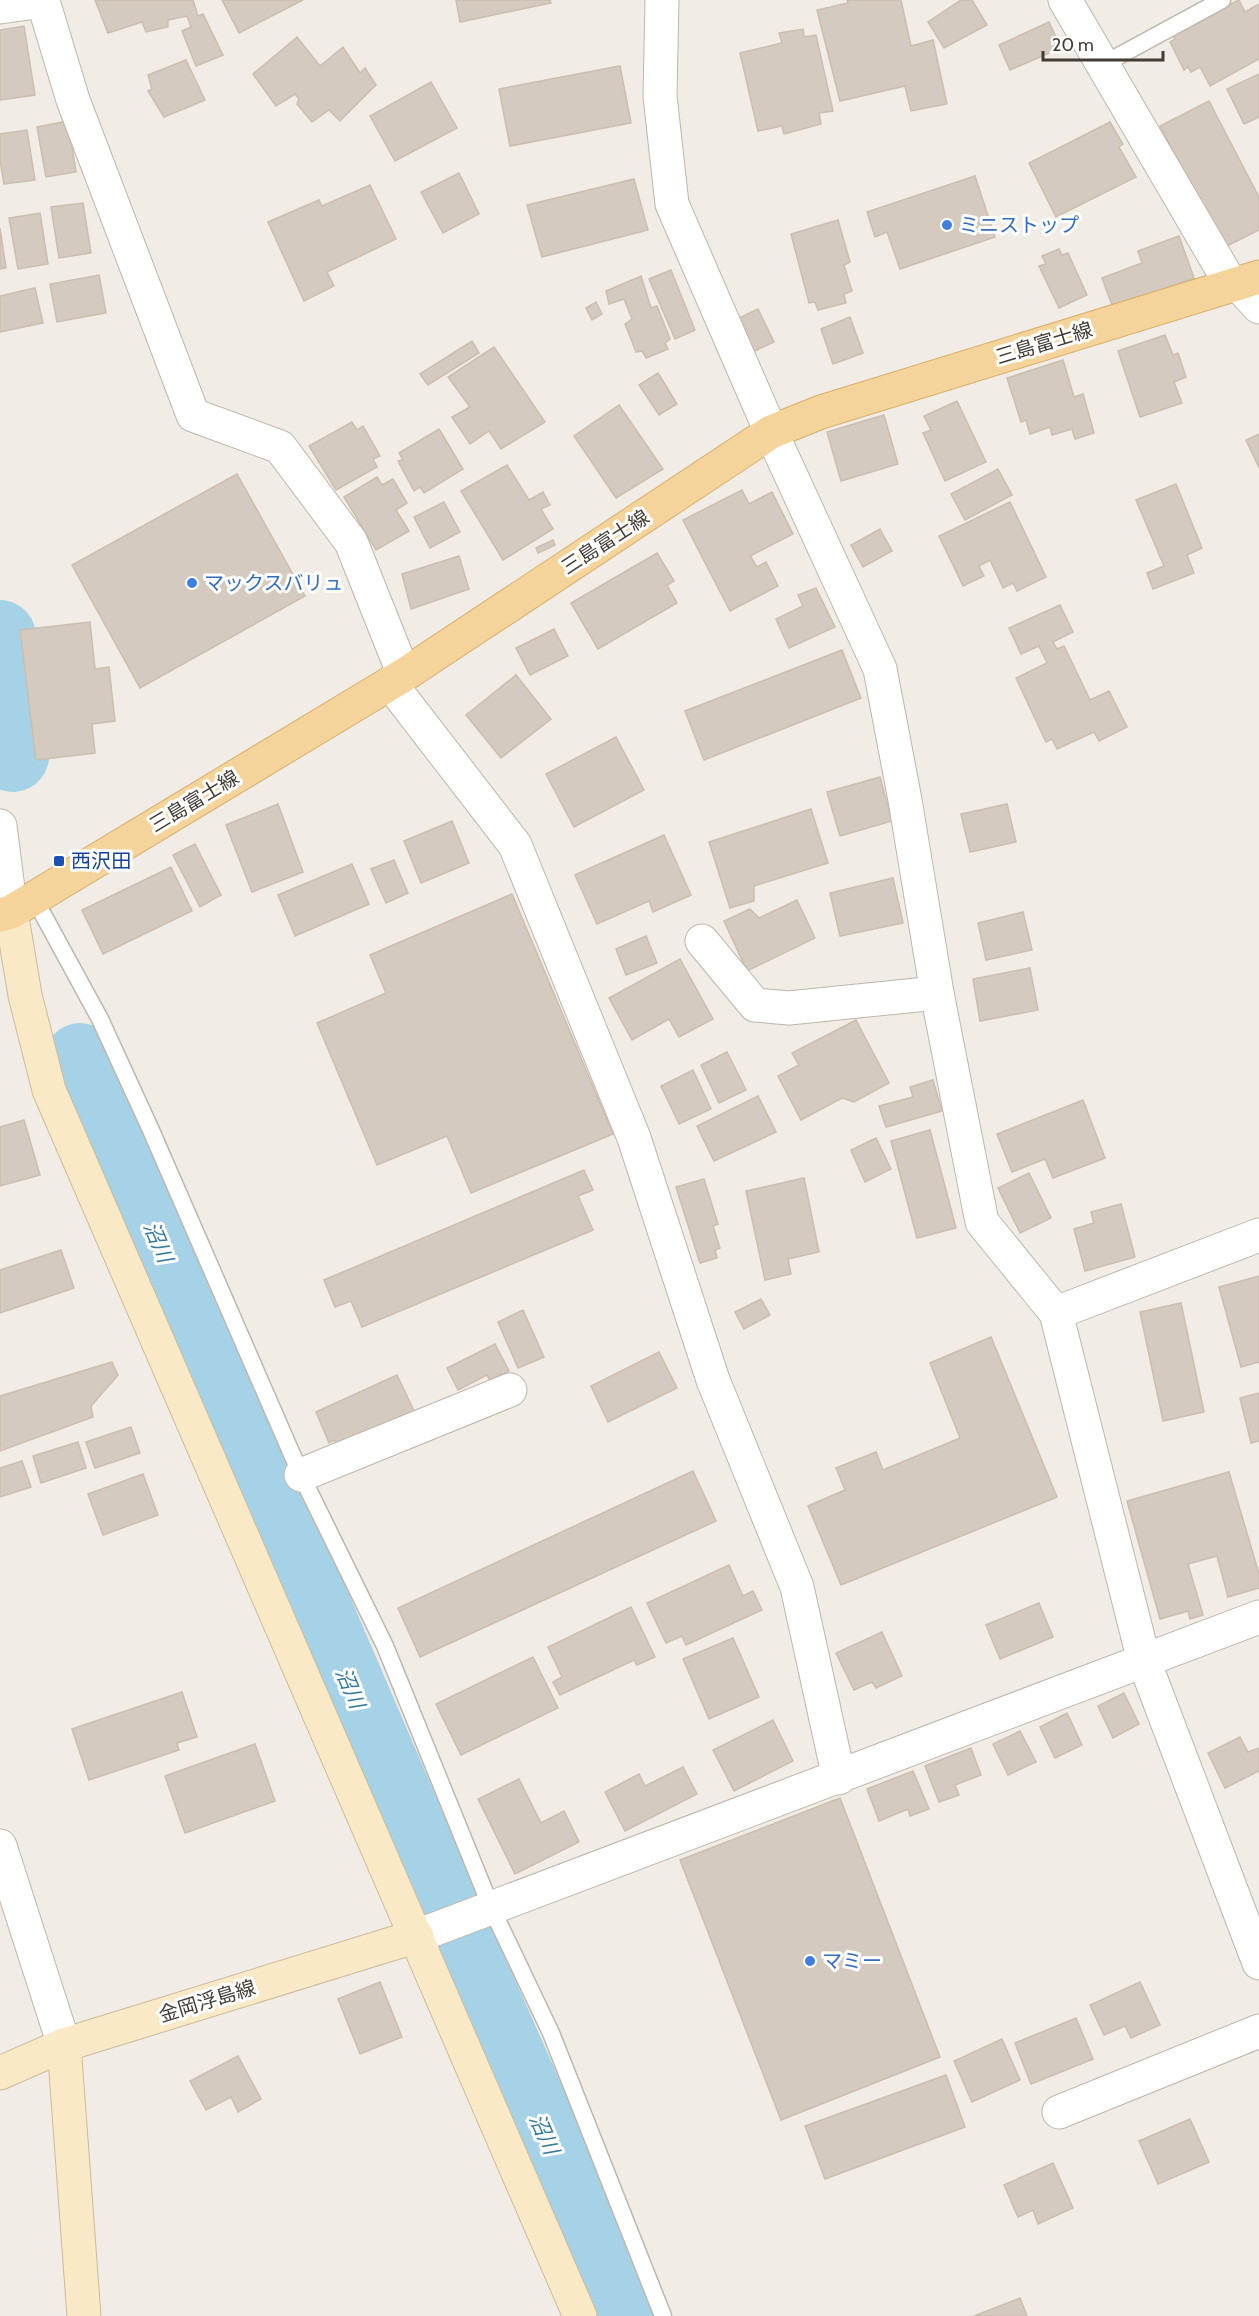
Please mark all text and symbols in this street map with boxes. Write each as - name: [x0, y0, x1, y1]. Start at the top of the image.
- scale bar: [1043, 24, 1163, 62]
- text: 20 m: [1052, 34, 1094, 56]
- place label: ミニストップ: [959, 213, 1079, 237]
- marker: ミニストップ: [940, 218, 954, 232]
- street label: 三島富士線: [993, 317, 1095, 369]
- street label: 三島富士線: [557, 505, 653, 579]
- place label: マックスバリュ: [204, 571, 343, 595]
- marker: マックスバリュ: [185, 576, 199, 590]
- street label: 三島富士線: [145, 765, 243, 837]
- place label: 西沢田: [71, 849, 131, 873]
- marker: 西沢田: [52, 854, 66, 868]
- water label: 沼川: [139, 1218, 179, 1268]
- water label: 沼川: [331, 1664, 371, 1714]
- place label: マミー: [822, 1949, 882, 1973]
- marker: マミー: [803, 1954, 817, 1968]
- street label: 金岡浮島線: [156, 1975, 258, 2027]
- water label: 沼川: [524, 2110, 565, 2160]

